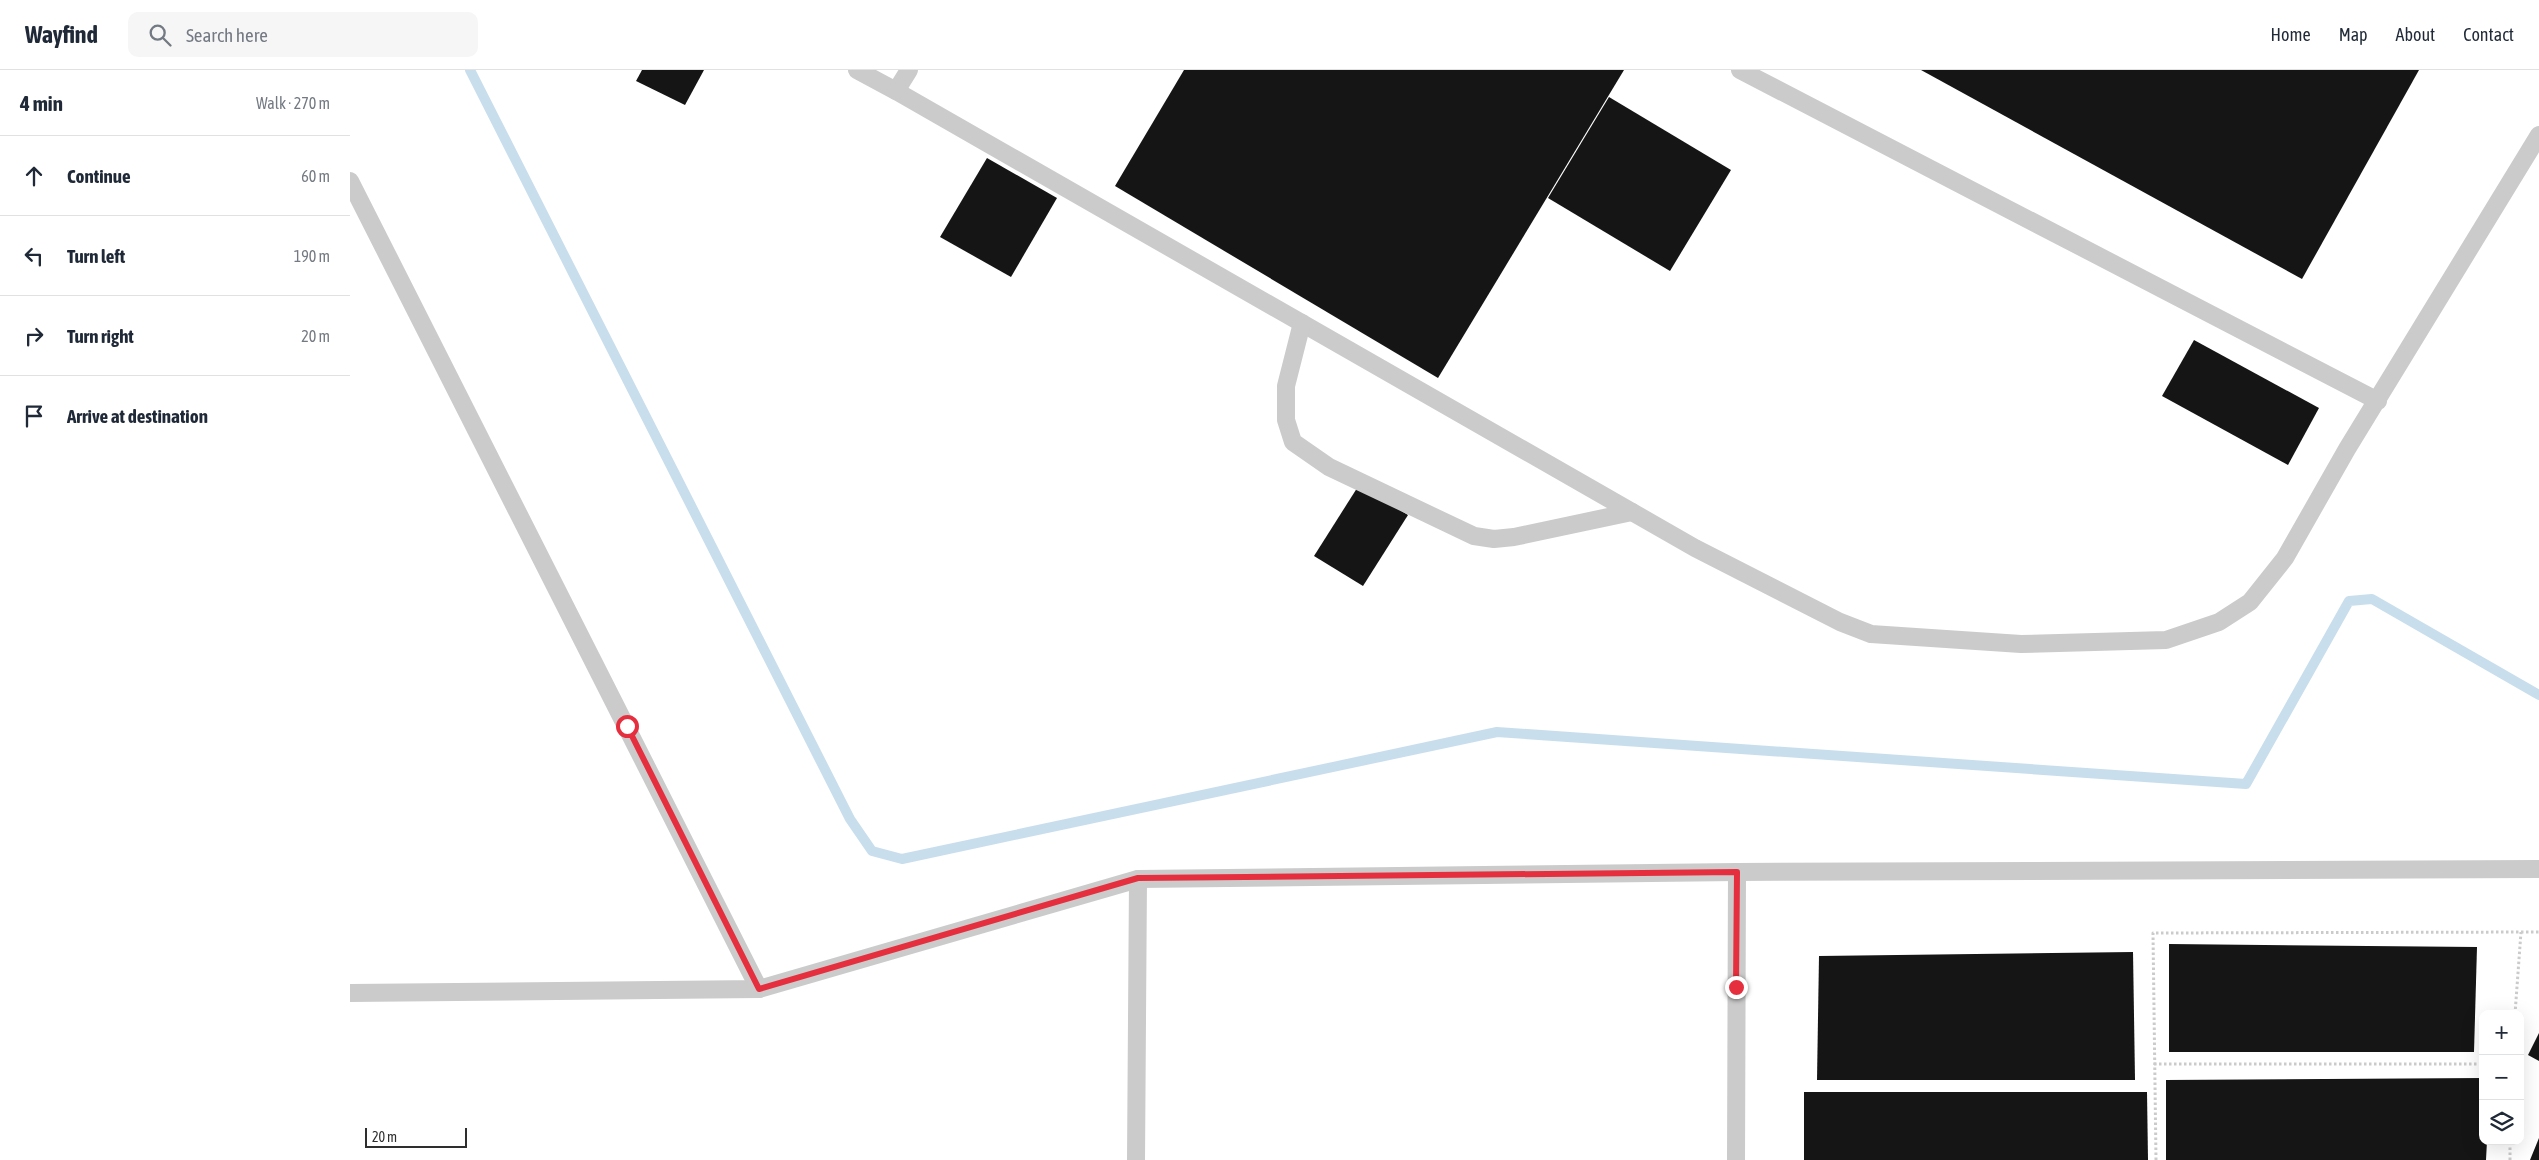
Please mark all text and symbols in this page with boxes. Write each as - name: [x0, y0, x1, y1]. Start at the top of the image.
- search box: [128, 12, 478, 57]
- text: Wayfind: [25, 21, 98, 48]
- icon: search: [146, 21, 174, 49]
- text: Search here: [186, 24, 268, 46]
- text: Home: [2271, 24, 2311, 45]
- text: Map: [2339, 24, 2368, 45]
- text: About: [2396, 24, 2435, 45]
- text: Contact: [2463, 24, 2514, 45]
- text: 4 min: [20, 91, 63, 115]
- text: Walk · 270 m: [256, 94, 330, 112]
- icon: ahead: [20, 162, 48, 190]
- text: Continue: [67, 165, 131, 187]
- text: 60 m: [301, 167, 330, 185]
- icon: left: [20, 242, 48, 270]
- text: Turn left: [67, 245, 125, 267]
- text: 190 m: [294, 247, 330, 265]
- icon: right: [20, 322, 48, 350]
- text: Turn right: [67, 325, 134, 347]
- text: 20 m: [301, 327, 330, 345]
- icon: arrive: [20, 402, 48, 430]
- text: Arrive at destination: [67, 405, 208, 427]
- route start: [616, 715, 639, 738]
- route end: [1725, 976, 1748, 999]
- map controls: [2479, 1010, 2524, 1145]
- button: +: [2479, 1010, 2524, 1055]
- button: −: [2479, 1055, 2524, 1100]
- button: layers: [2479, 1100, 2524, 1145]
- scale bar: [365, 1125, 468, 1148]
- text: 20 m: [372, 1129, 397, 1145]

